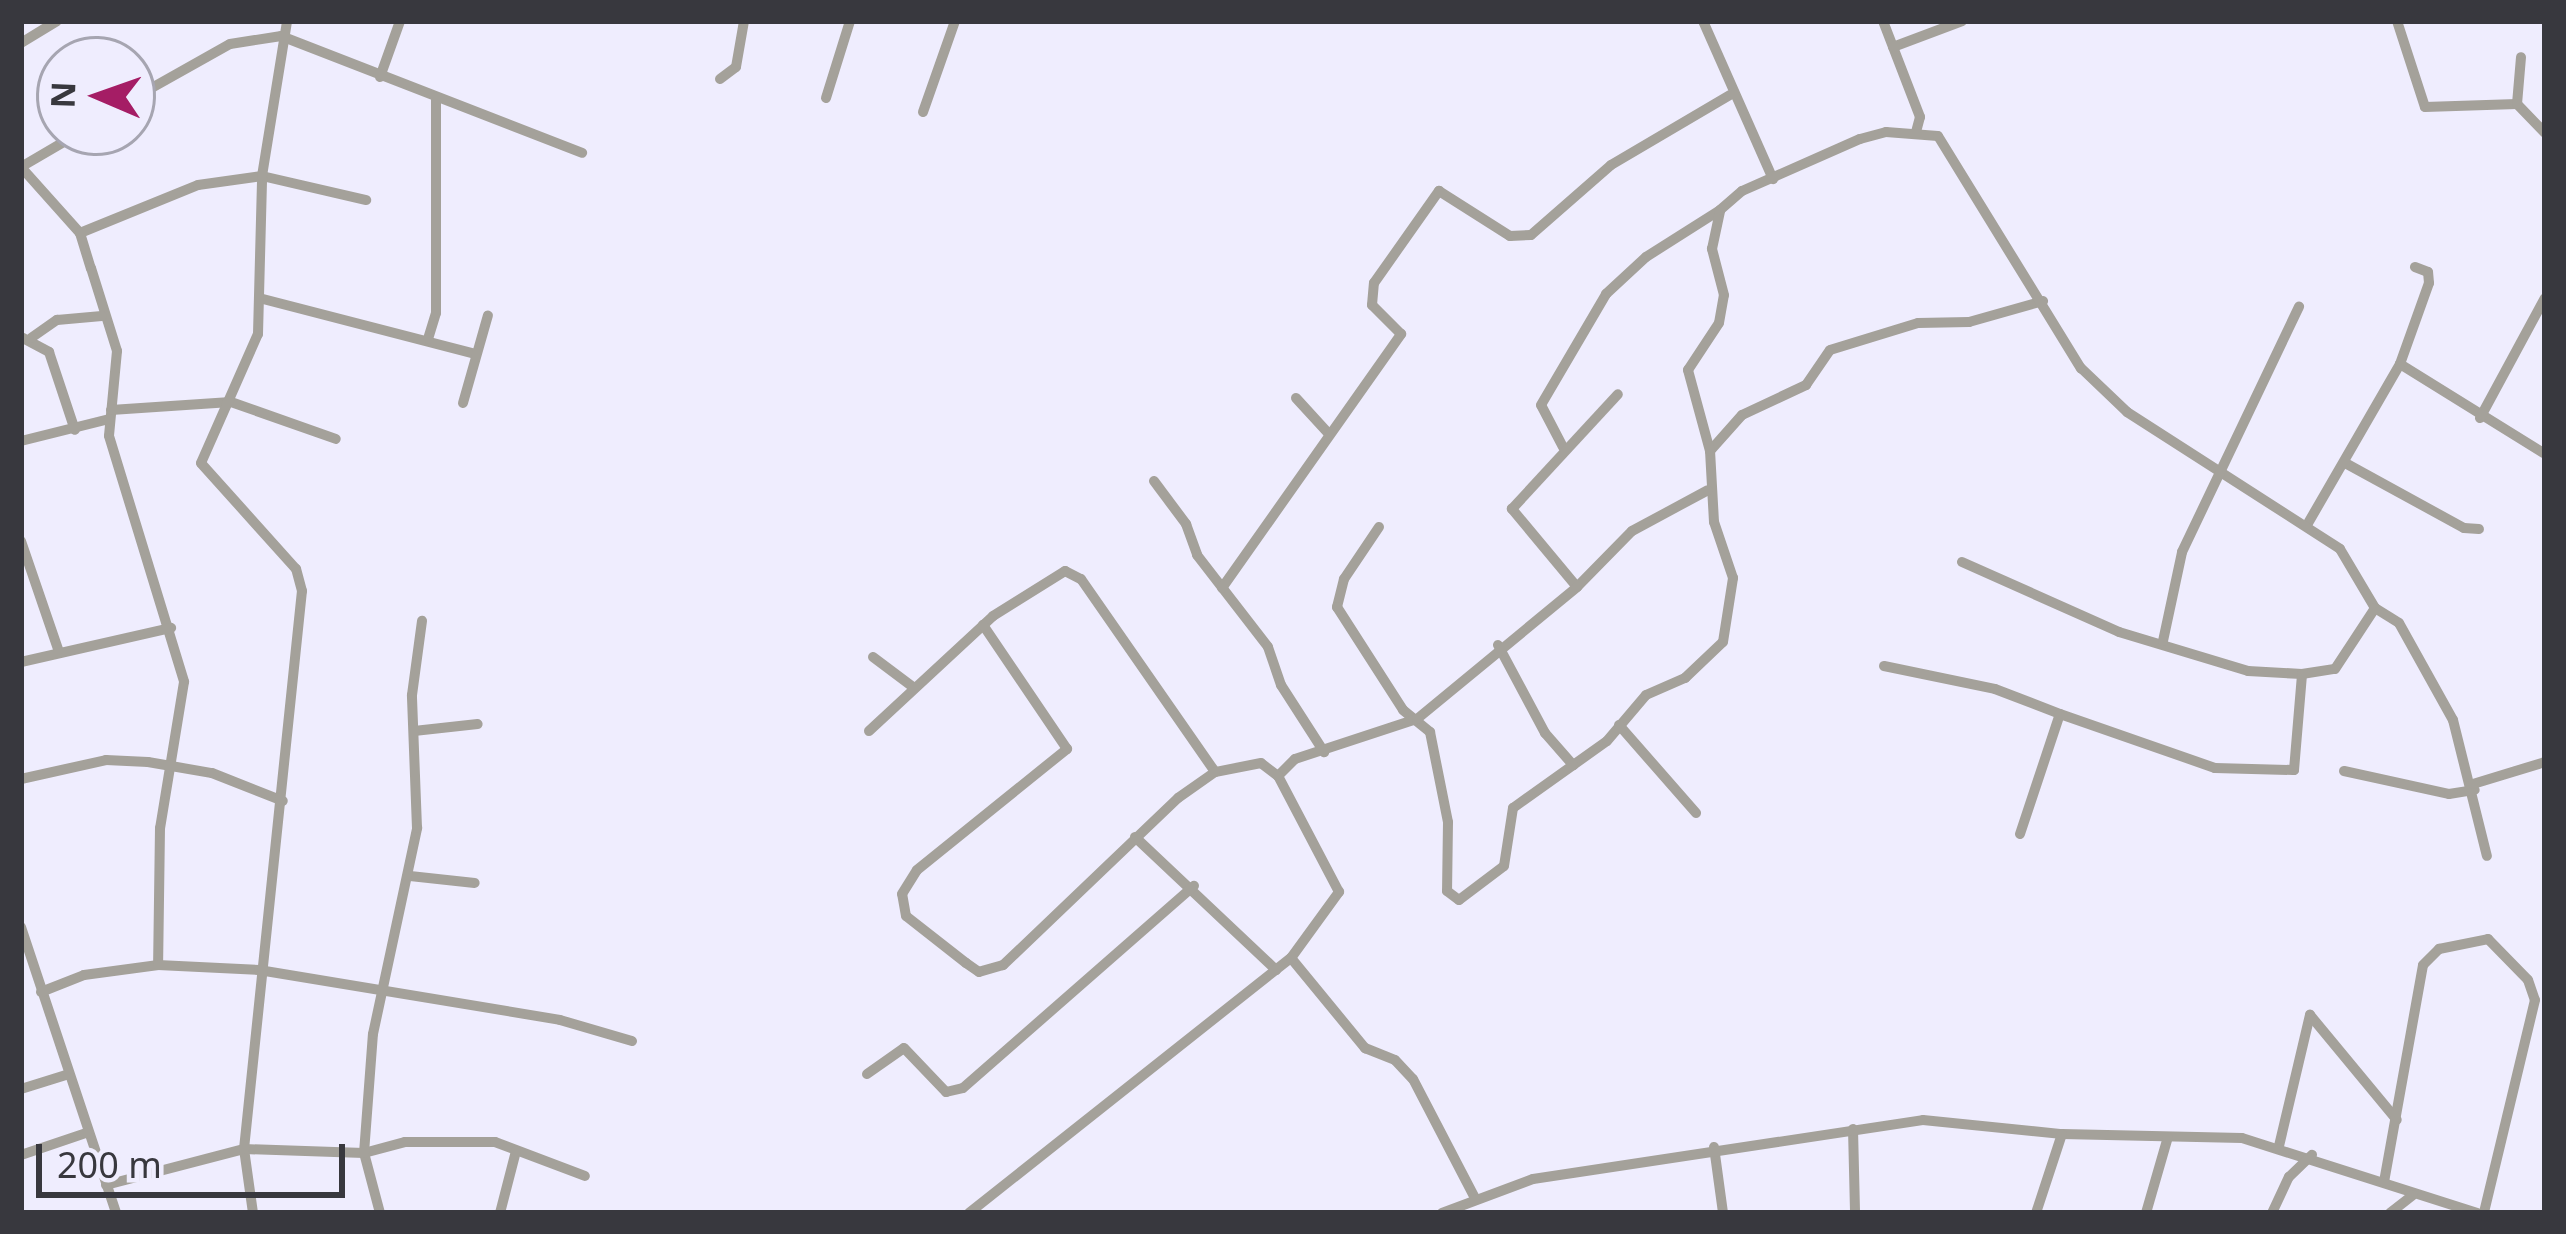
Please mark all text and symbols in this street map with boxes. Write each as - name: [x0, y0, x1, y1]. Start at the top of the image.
- north arrow: [36, 36, 156, 156]
- text: N: [40, 81, 85, 109]
- scale bar: [42, 1120, 351, 1194]
- text: 200 m: [57, 1140, 162, 1189]

